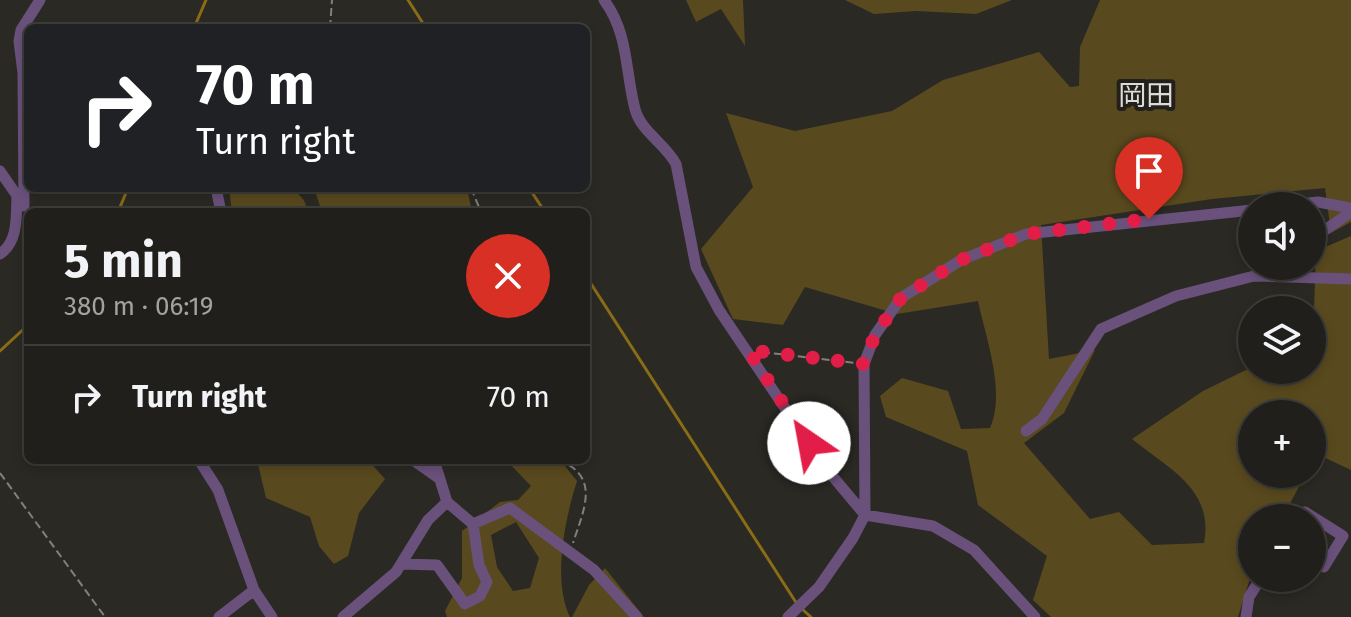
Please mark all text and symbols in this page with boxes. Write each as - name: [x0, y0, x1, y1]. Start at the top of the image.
- text: 70 m: [196, 52, 315, 119]
- icon: right: [64, 56, 168, 160]
- district label: 岡田: [1118, 79, 1174, 112]
- text: Turn right: [196, 120, 356, 164]
- pin: [1115, 137, 1183, 219]
- icon: arrive: [1127, 149, 1171, 193]
- map controls: [1238, 192, 1326, 592]
- button: sound: [1238, 192, 1326, 280]
- text: 5 min: [64, 232, 183, 290]
- button: close: [466, 234, 550, 318]
- text: 380 m · 06:19: [64, 291, 213, 322]
- button: layers: [1238, 296, 1326, 384]
- icon: right: [64, 375, 108, 419]
- text: Turn right: [132, 379, 267, 415]
- text: 70 m: [487, 379, 550, 415]
- button: +: [1238, 400, 1326, 488]
- position arrow: [767, 401, 851, 485]
- button: −: [1238, 504, 1326, 592]

